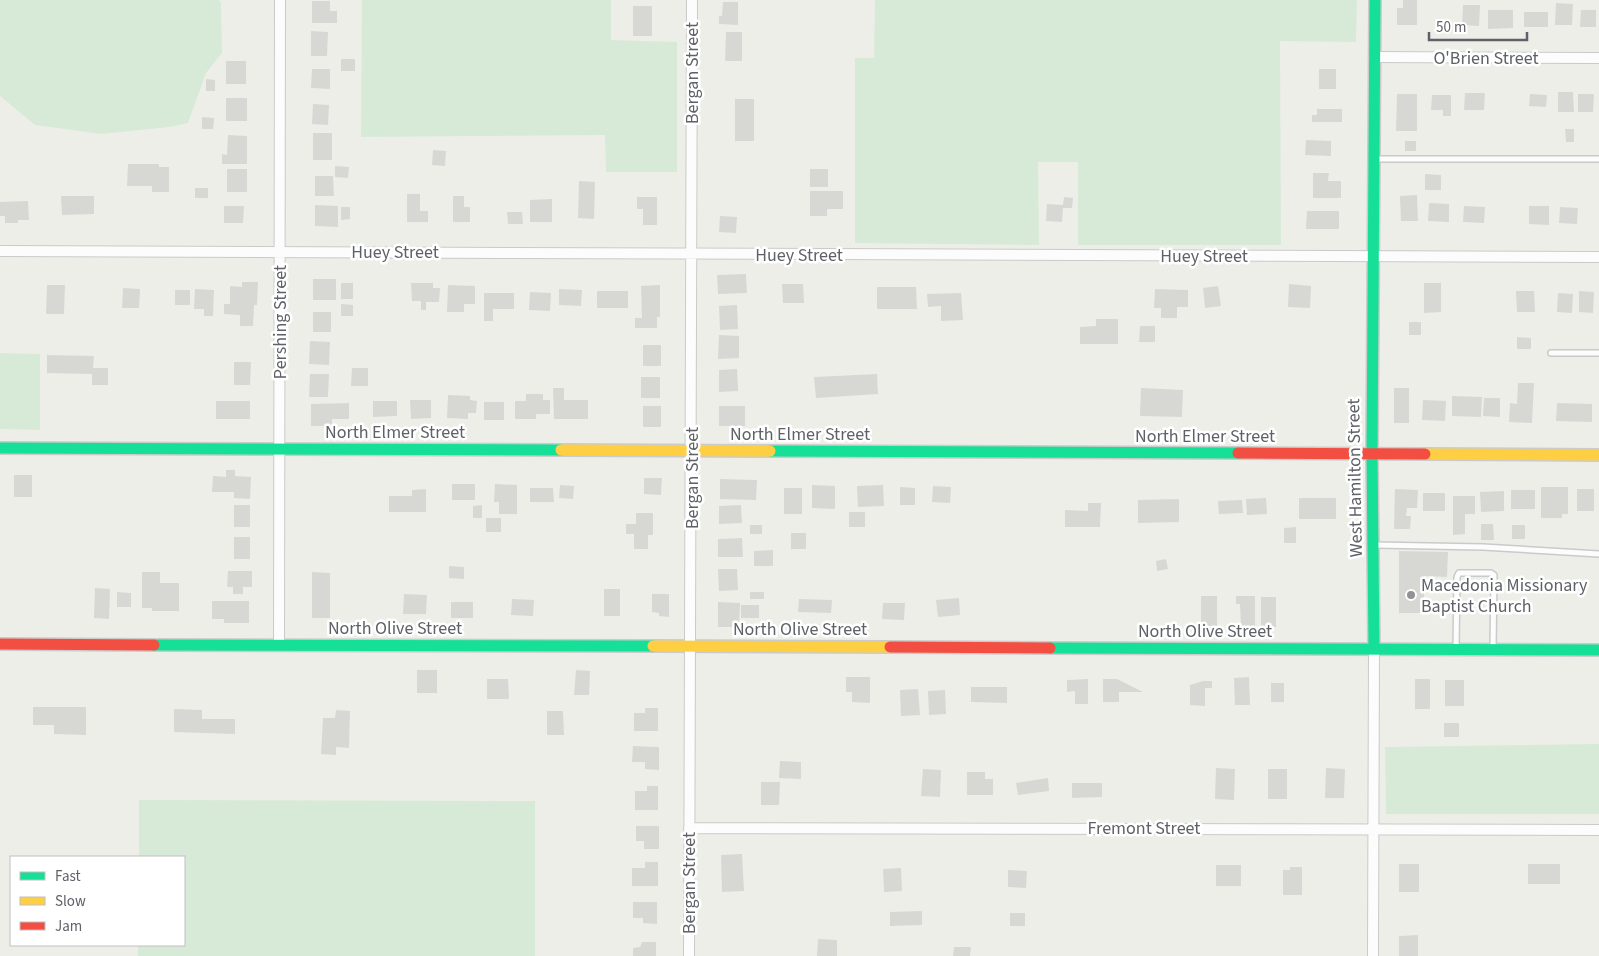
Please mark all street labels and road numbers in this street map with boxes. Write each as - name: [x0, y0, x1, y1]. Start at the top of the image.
- street label: Bergan Street: [680, 22, 705, 124]
- street label: O'Brien Street: [1433, 46, 1539, 71]
- street label: Huey Street: [351, 240, 439, 265]
- street label: Huey Street: [755, 243, 843, 268]
- street label: Huey Street: [1160, 244, 1248, 269]
- street label: Pershing Street: [268, 265, 293, 379]
- street label: West Hamilton Street: [1341, 398, 1369, 558]
- street label: North Elmer Street: [325, 420, 465, 445]
- street label: North Elmer Street: [730, 422, 870, 447]
- street label: North Elmer Street: [1135, 424, 1275, 449]
- street label: Bergan Street: [680, 427, 705, 529]
- street label: North Olive Street: [328, 616, 462, 641]
- street label: North Olive Street: [733, 617, 867, 642]
- street label: North Olive Street: [1138, 619, 1272, 644]
- street label: Fremont Street: [1088, 816, 1200, 841]
- street label: Bergan Street: [677, 832, 702, 934]

